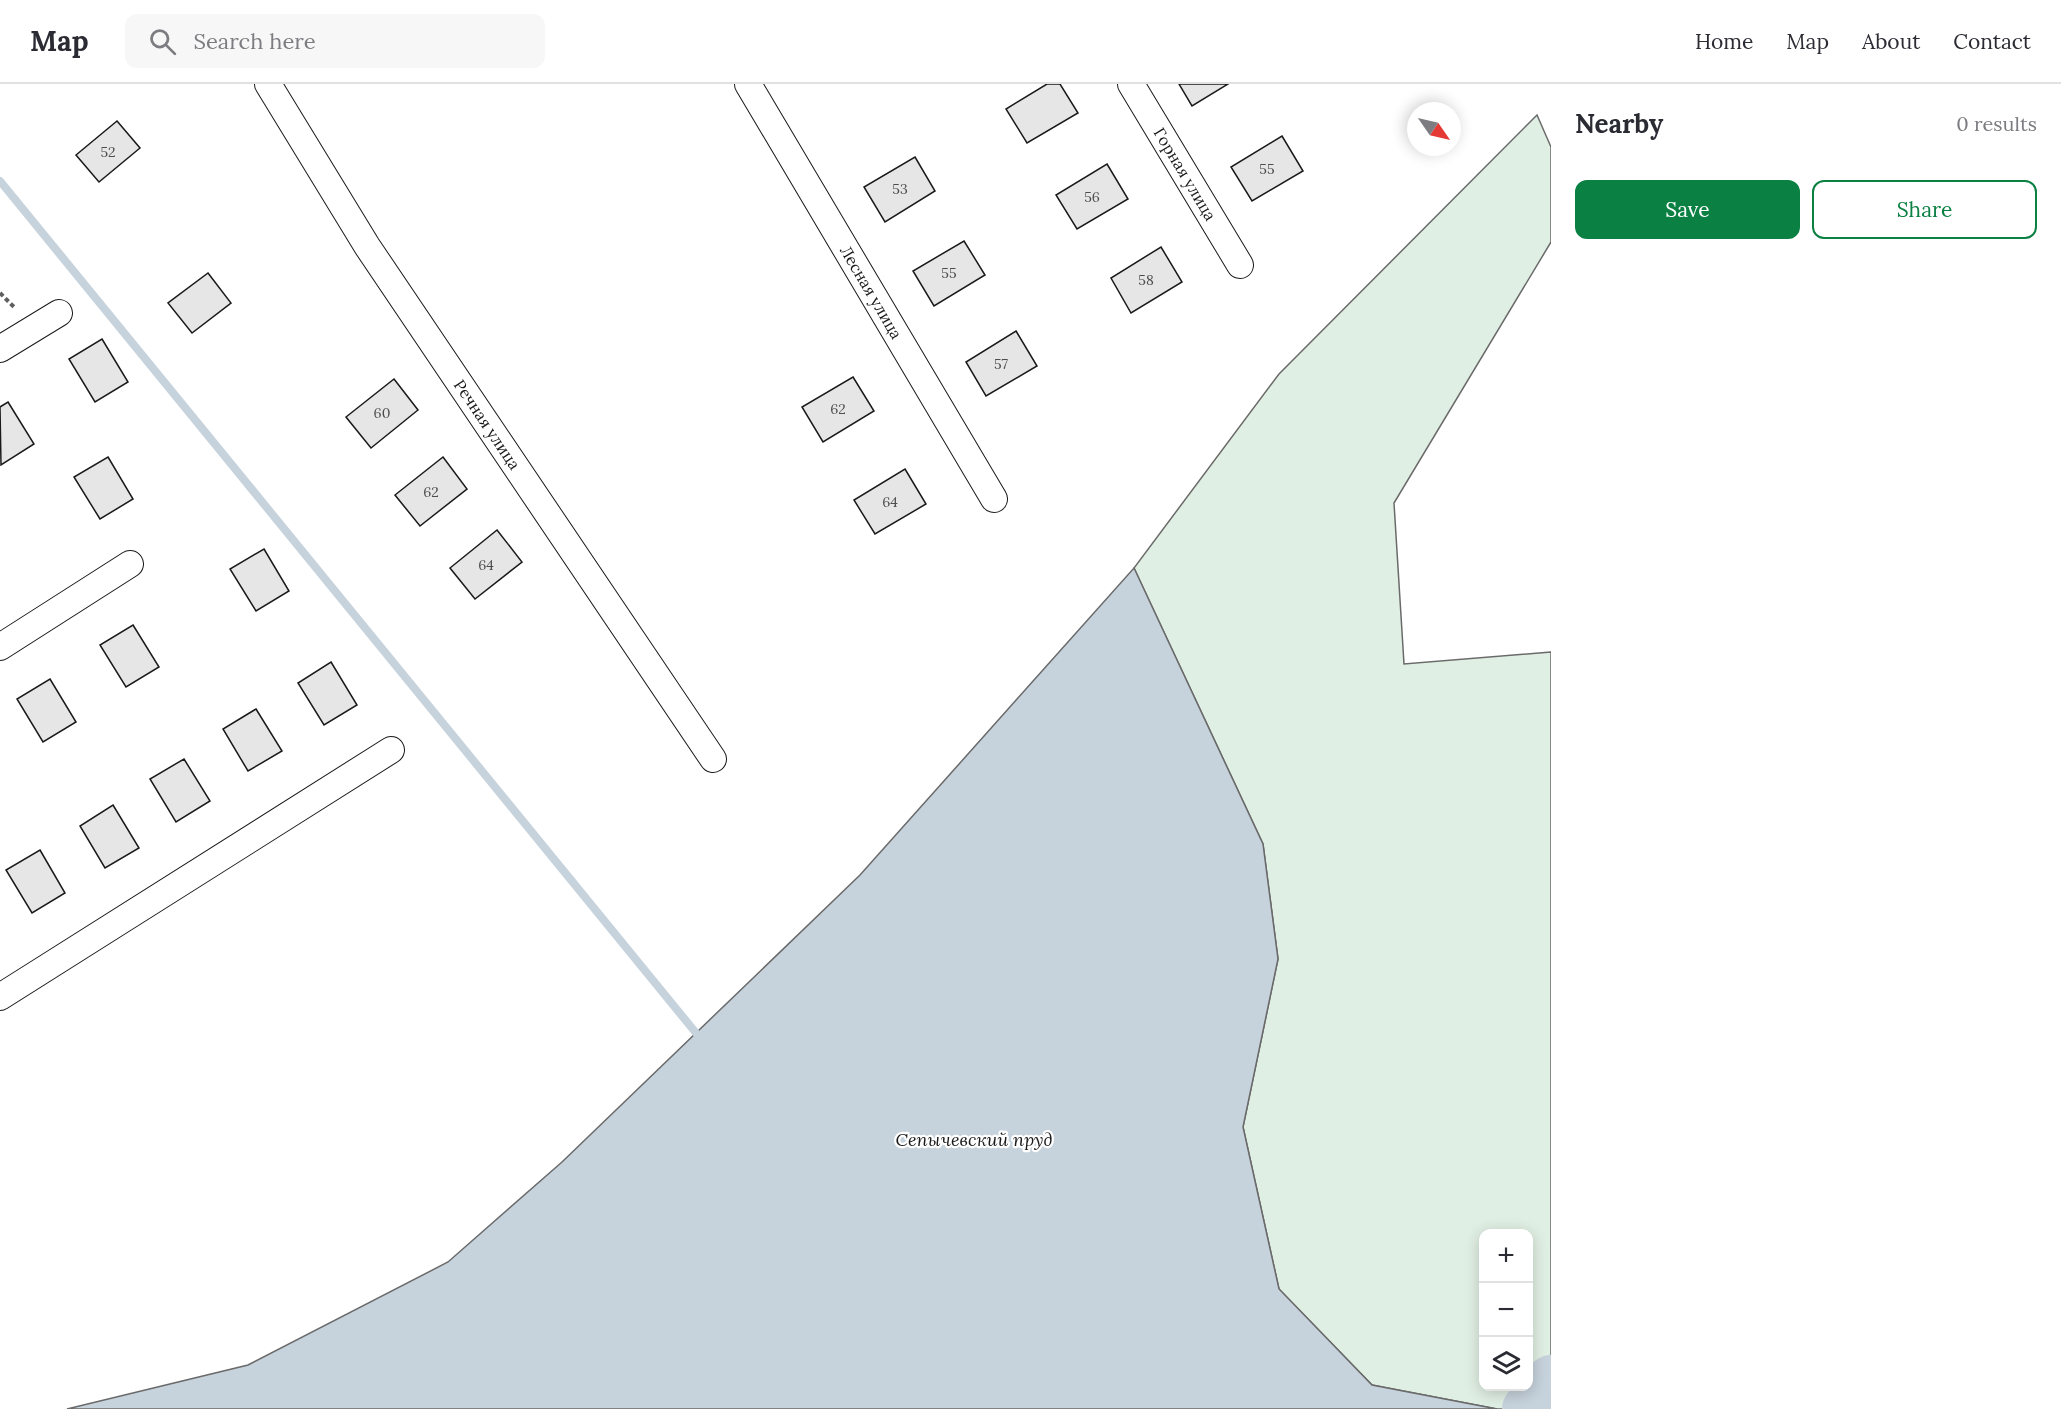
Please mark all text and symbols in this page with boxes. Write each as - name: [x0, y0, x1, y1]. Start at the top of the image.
- search box: [125, 14, 545, 68]
- text: Map: [30, 23, 89, 59]
- icon: search: [146, 25, 179, 58]
- text: Search here: [194, 27, 316, 55]
- text: Home: [1695, 28, 1753, 55]
- text: Map: [1786, 28, 1829, 55]
- text: About: [1862, 28, 1920, 55]
- text: Contact: [1953, 28, 2031, 55]
- north arrow: [1407, 102, 1461, 156]
- text: Nearby: [1575, 107, 1663, 140]
- text: 0 results: [1956, 111, 2037, 136]
- street label: Горная улица: [1150, 124, 1221, 224]
- house number: 52: [100, 143, 116, 161]
- house number: 55: [1259, 160, 1275, 178]
- house number: 53: [892, 180, 908, 198]
- button: Save: [1575, 180, 1800, 239]
- button: Share: [1812, 180, 2037, 239]
- house number: 56: [1084, 188, 1100, 206]
- street label: Лесная улица: [836, 242, 907, 343]
- house number: 55: [941, 264, 957, 282]
- house number: 58: [1138, 271, 1154, 289]
- house number: 57: [994, 355, 1009, 373]
- street label: Речная улица: [450, 375, 525, 473]
- house number: 62: [830, 400, 846, 418]
- house number: 60: [374, 404, 390, 422]
- house number: 62: [423, 483, 439, 501]
- house number: 64: [882, 493, 898, 511]
- house number: 64: [478, 556, 494, 574]
- water label: Сепычевский пруд: [896, 1128, 1052, 1151]
- map controls: [1479, 1229, 1533, 1391]
- button: +: [1479, 1229, 1533, 1283]
- button: −: [1479, 1283, 1533, 1337]
- button: layers: [1479, 1337, 1533, 1391]

